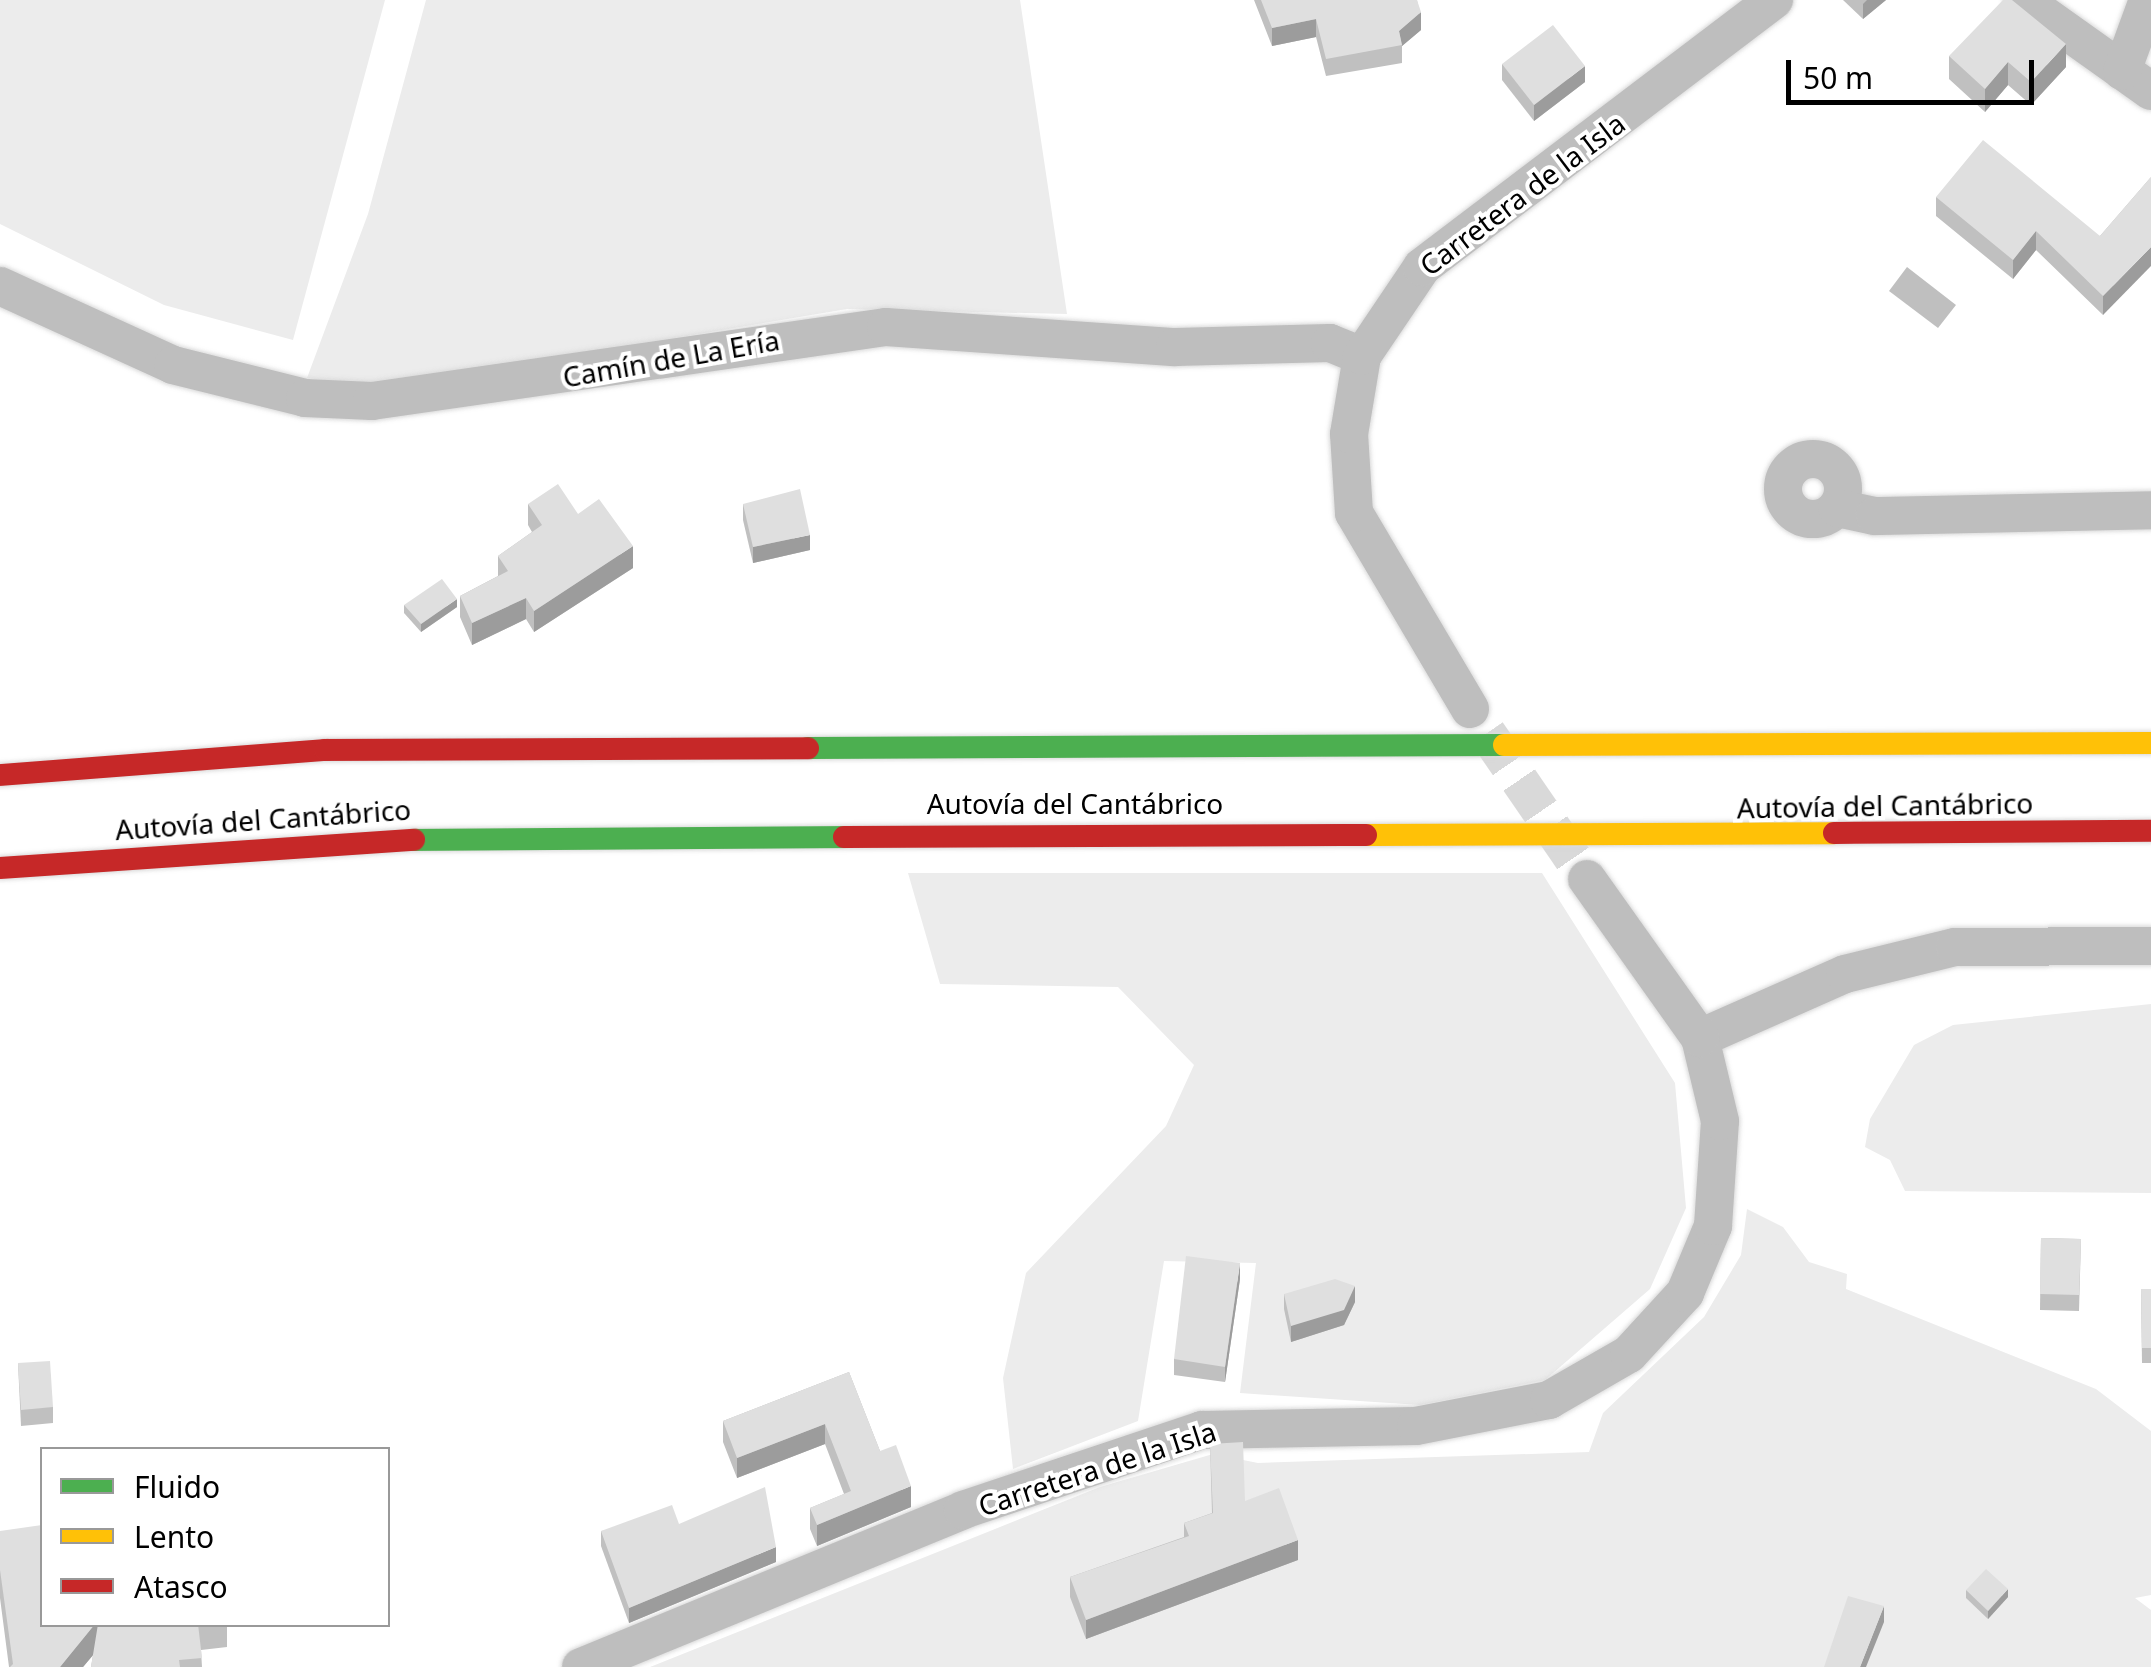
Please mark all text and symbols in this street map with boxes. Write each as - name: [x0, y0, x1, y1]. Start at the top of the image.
- scale bar: [1791, 40, 2038, 102]
- text: 50 m: [1803, 57, 1873, 98]
- street label: Carretera de la Isla: [1413, 106, 1631, 282]
- street label: Camín de La Ería: [560, 322, 782, 394]
- street label: Autovía del Cantábrico: [927, 786, 1223, 820]
- street label: Autovía del Cantábrico: [1736, 786, 2034, 824]
- street label: Autovía del Cantábrico: [114, 792, 412, 846]
- street label: Carretera de la Isla: [974, 1414, 1220, 1522]
- legend: [40, 1447, 390, 1627]
- text: Fluido: [134, 1466, 220, 1507]
- text: Lento: [134, 1516, 214, 1557]
- text: Atasco: [134, 1566, 228, 1607]

